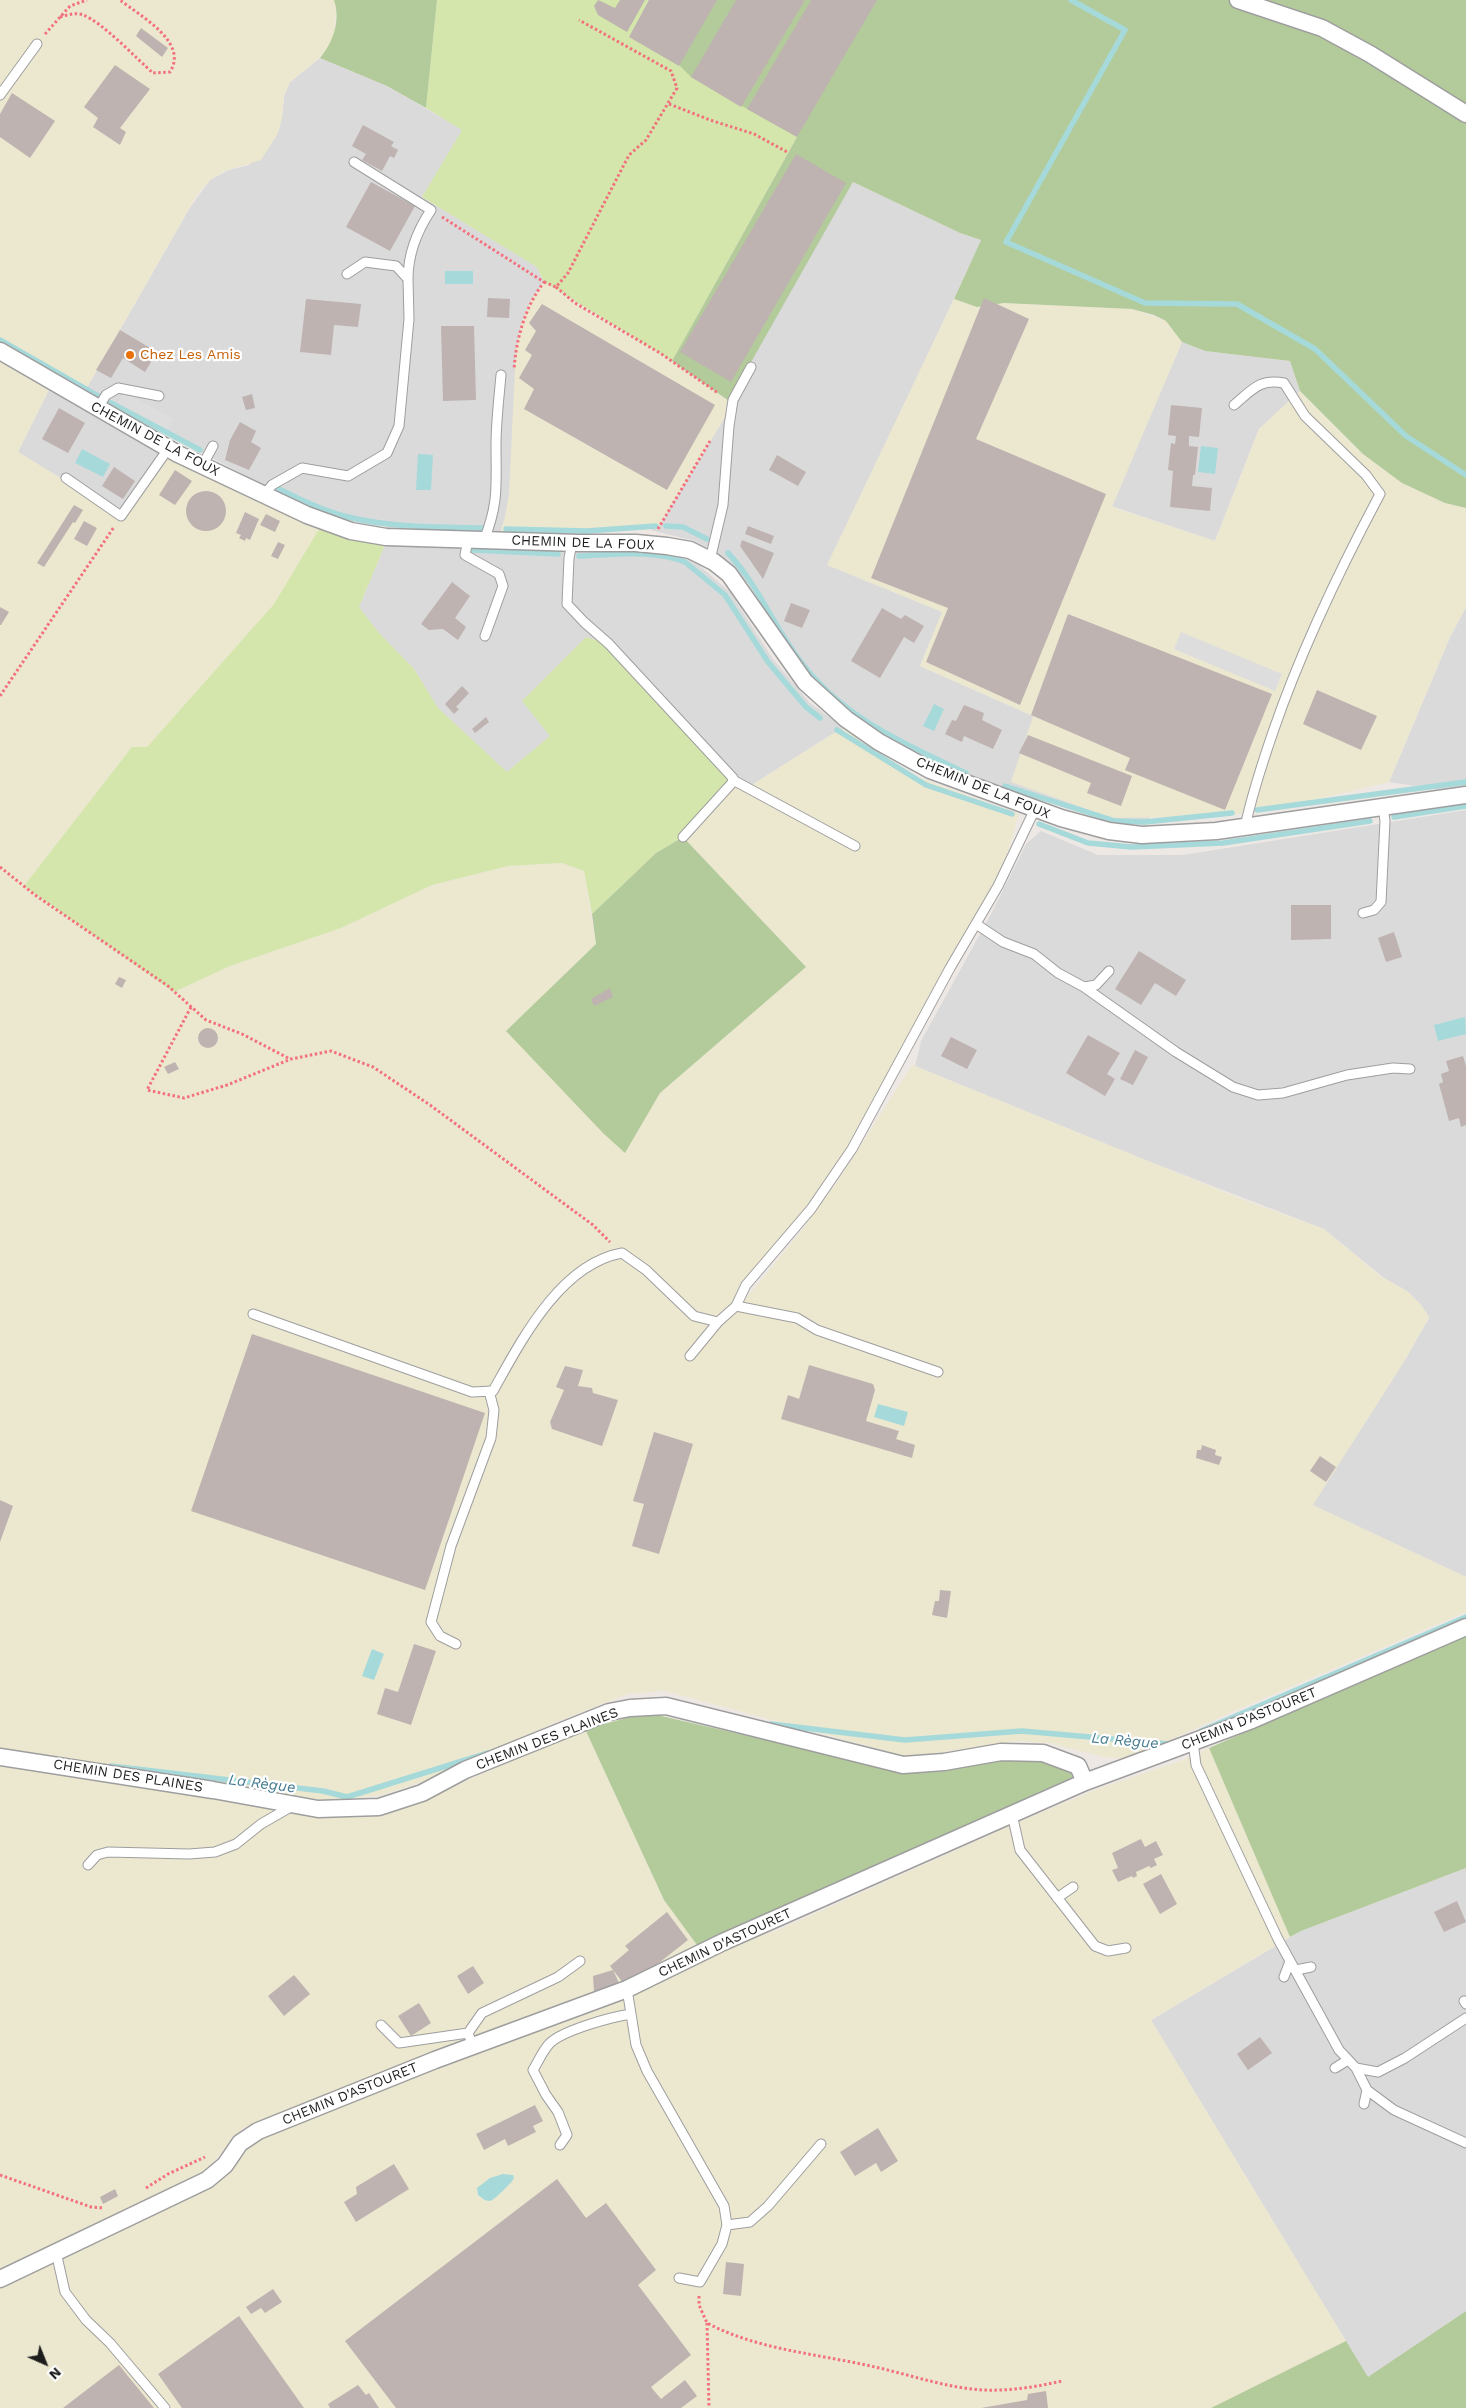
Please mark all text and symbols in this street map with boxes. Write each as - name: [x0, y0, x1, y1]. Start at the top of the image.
- place label: Chez Les Amis: [140, 347, 241, 363]
- marker: Chez Les Amis: [124, 349, 136, 361]
- street label: CHEMIN DE LA FOUX: [88, 398, 222, 480]
- street label: CHEMIN DE LA FOUX: [511, 532, 655, 554]
- street label: CHEMIN DE LA FOUX: [913, 753, 1053, 823]
- street label: CHEMIN D'ASTOURET: [1179, 1684, 1319, 1754]
- street label: CHEMIN DES PLAINES: [473, 1704, 621, 1774]
- water label: La Règue: [1091, 1729, 1159, 1753]
- street label: CHEMIN DES PLAINES: [52, 1756, 204, 1796]
- water label: La Règue: [227, 1771, 297, 1797]
- street label: CHEMIN D'ASTOURET: [656, 1905, 794, 1981]
- street label: CHEMIN D'ASTOURET: [280, 2059, 420, 2129]
- north arrow: [20, 2338, 70, 2388]
- text: N: [46, 2364, 65, 2383]

